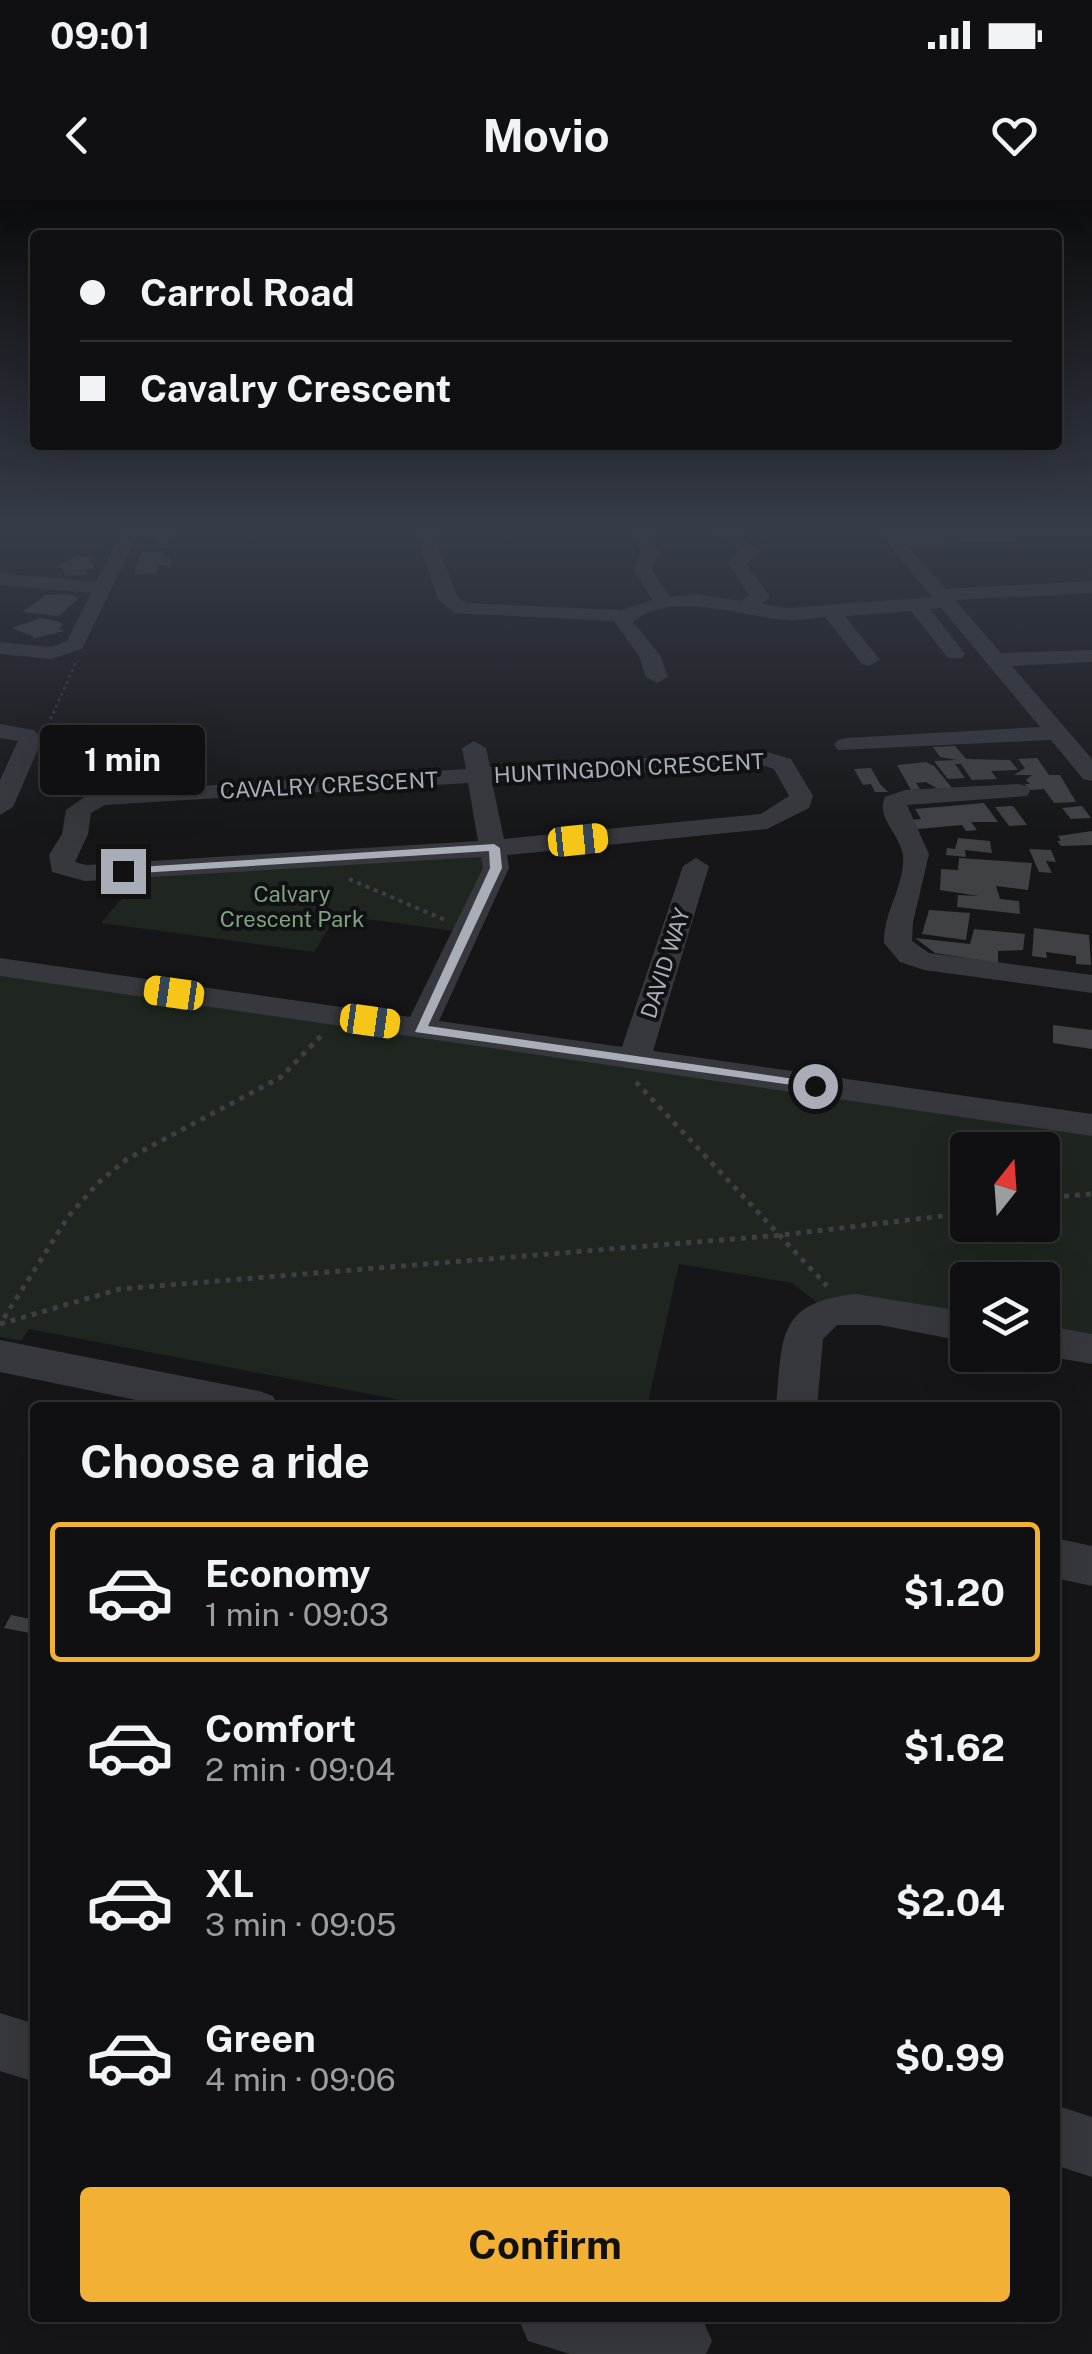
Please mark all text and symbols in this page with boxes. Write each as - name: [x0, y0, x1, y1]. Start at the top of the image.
- text: 09:01: [50, 13, 150, 58]
- icon: back: [50, 108, 105, 163]
- icon: heart: [987, 108, 1042, 163]
- text: Movio: [482, 109, 610, 162]
- text: Carrol Road: [140, 270, 355, 315]
- text: Cavalry Crescent: [140, 366, 451, 411]
- callout: 1 min: [41, 726, 206, 796]
- text: 1 min: [84, 741, 161, 778]
- street label: HUNTINGDON CRESCENT: [493, 748, 765, 788]
- street label: CAVALRY CRESCENT: [219, 766, 439, 804]
- car: [547, 822, 609, 858]
- route end: [101, 849, 146, 894]
- park label: Calvary Crescent Park: [220, 881, 364, 932]
- street label: DAVID WAY: [635, 904, 695, 1022]
- car: [142, 974, 206, 1012]
- car: [338, 1002, 402, 1040]
- route start: [793, 1064, 838, 1109]
- north arrow: [950, 1132, 1060, 1242]
- map controls: [950, 1132, 1060, 1372]
- button: layers: [950, 1262, 1060, 1372]
- text: Choose a ride: [80, 1435, 370, 1488]
- icon: car: [85, 1547, 175, 1637]
- text: Economy: [205, 1551, 371, 1596]
- text: $1.20: [903, 1570, 1005, 1615]
- text: 1 min · 09:03: [205, 1596, 389, 1633]
- icon: car: [85, 1702, 175, 1792]
- text: Comfort: [205, 1706, 356, 1751]
- text: $1.62: [903, 1725, 1005, 1770]
- text: 2 min · 09:04: [205, 1751, 395, 1788]
- icon: car: [85, 1857, 175, 1947]
- text: XL: [205, 1861, 254, 1906]
- text: $2.04: [895, 1880, 1005, 1925]
- text: 3 min · 09:05: [205, 1906, 397, 1943]
- icon: car: [85, 2012, 175, 2102]
- text: Green: [205, 2016, 316, 2061]
- text: $0.99: [894, 2035, 1005, 2080]
- text: 4 min · 09:06: [205, 2061, 396, 2098]
- button: Confirm: [80, 2187, 1010, 2302]

